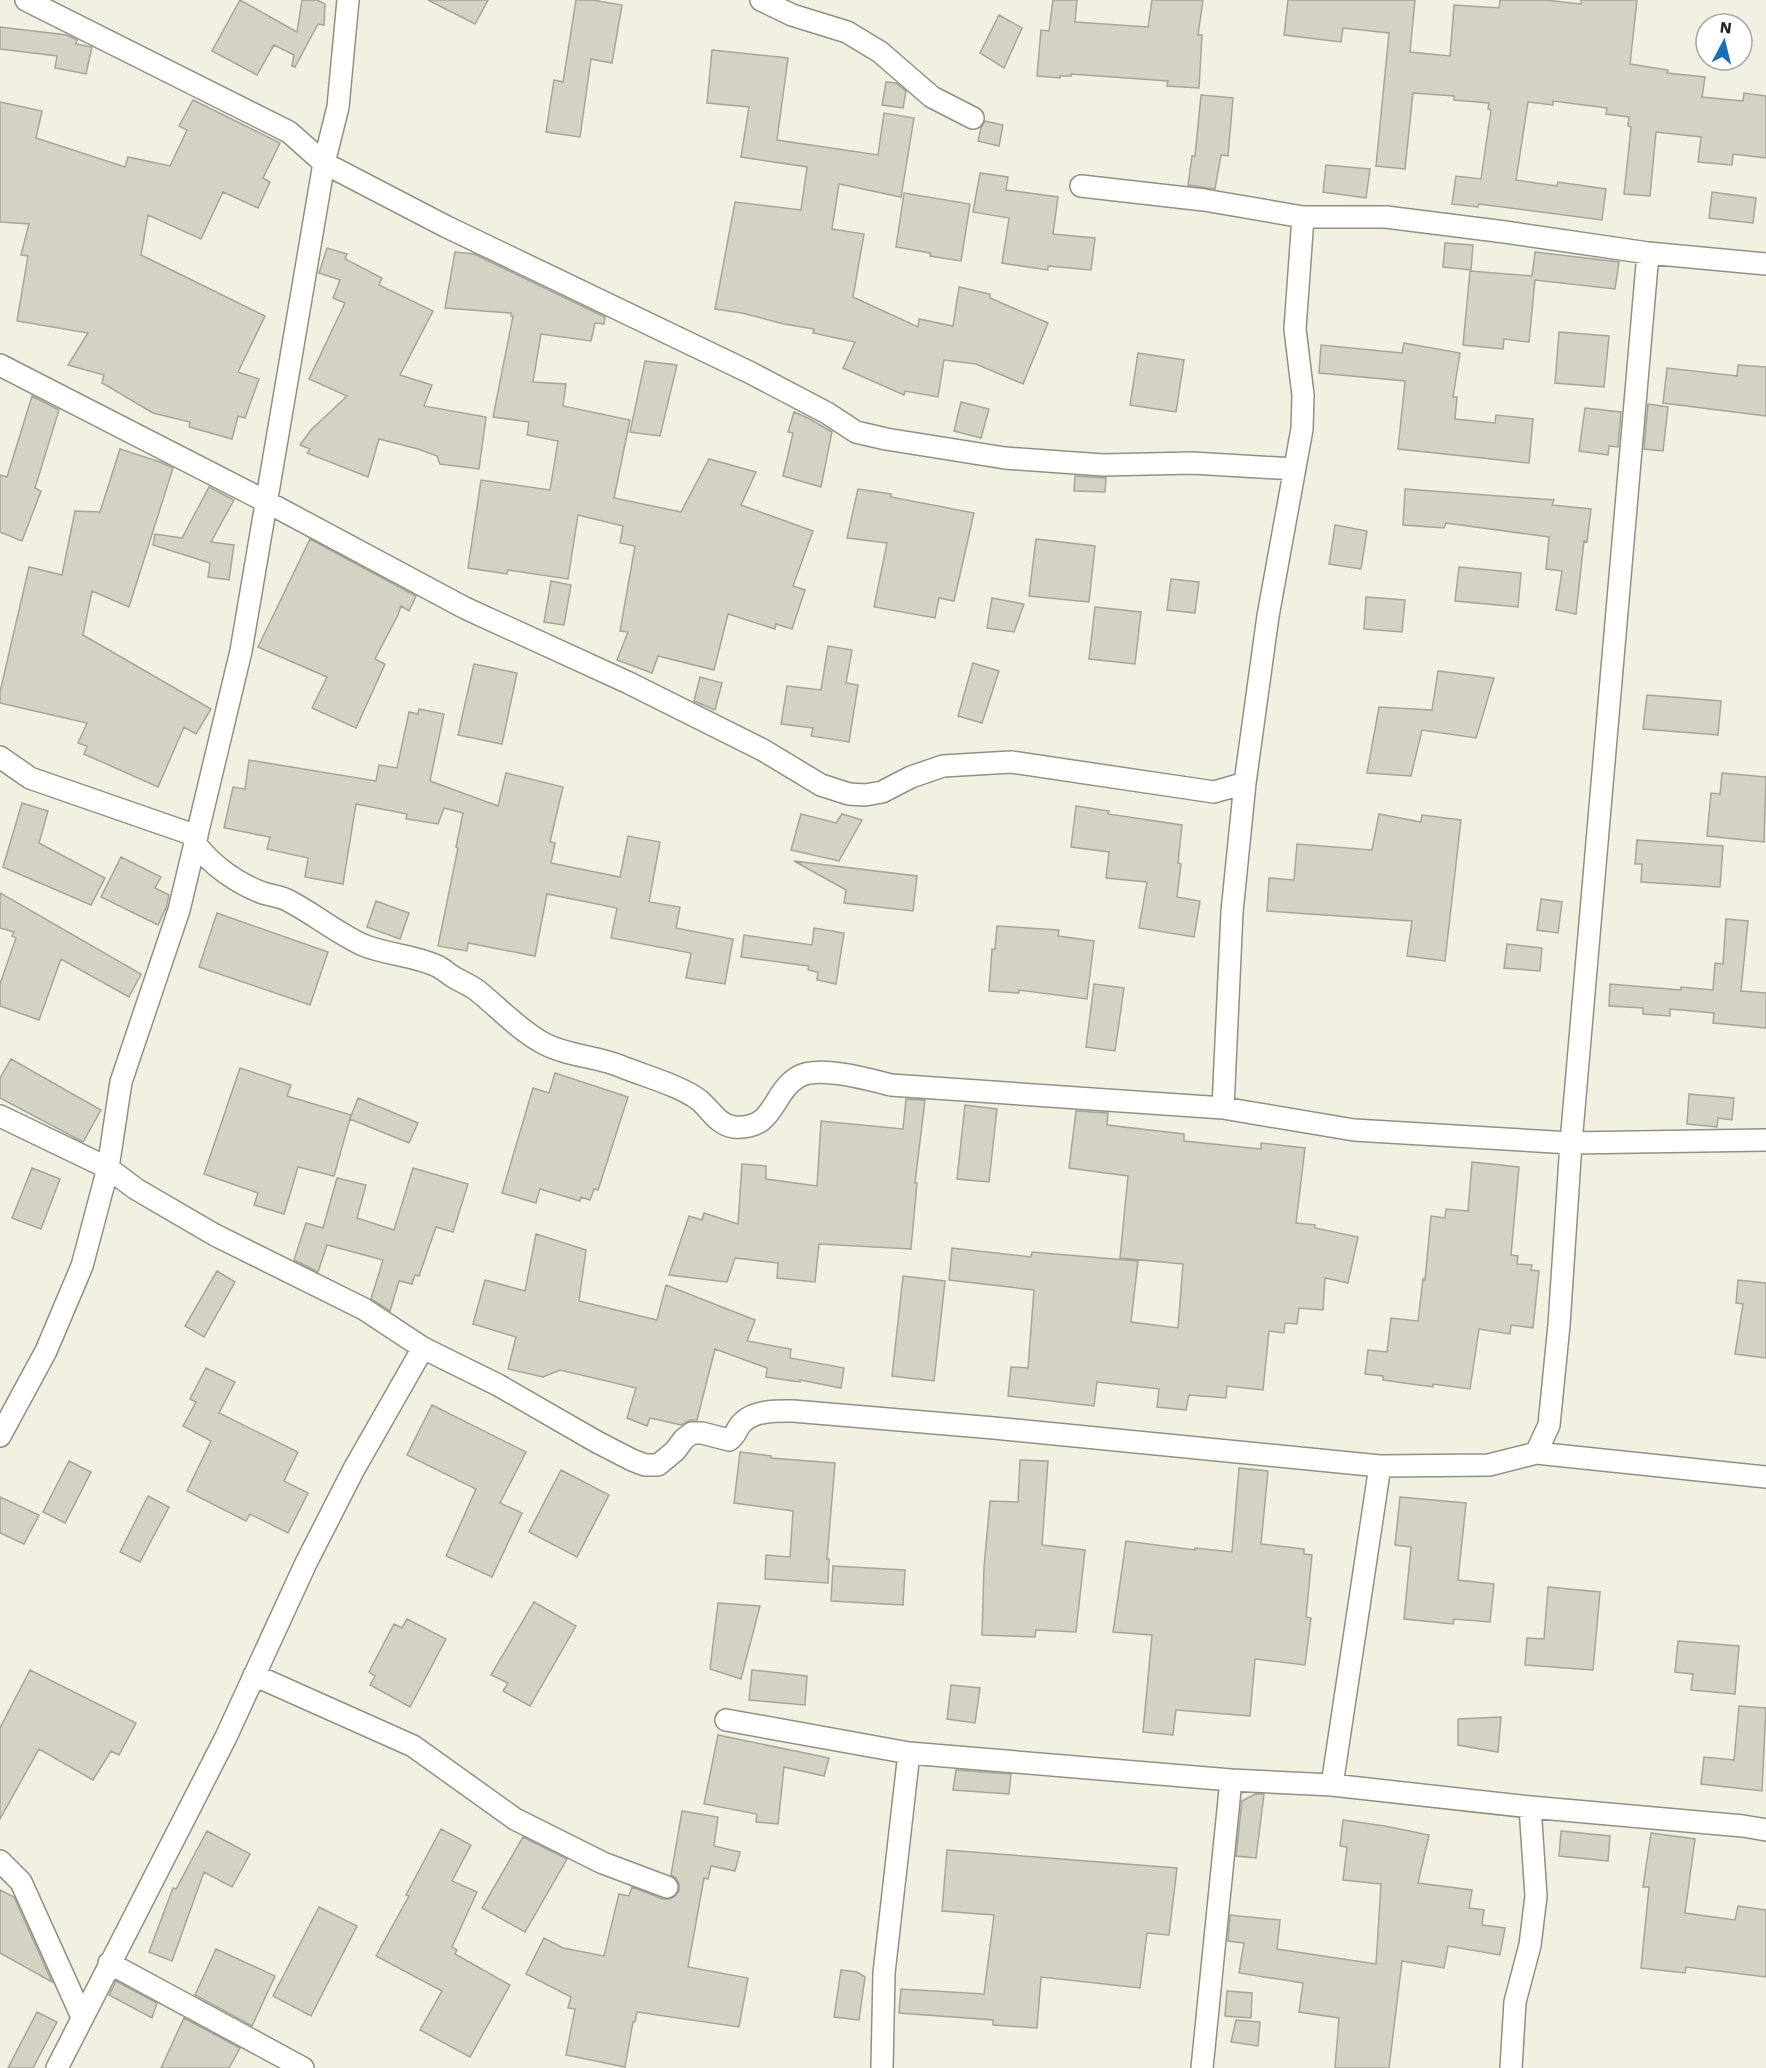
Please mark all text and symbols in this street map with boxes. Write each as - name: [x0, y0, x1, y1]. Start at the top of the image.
- north arrow: [1694, 12, 1754, 72]
- text: N: [1719, 17, 1733, 38]

